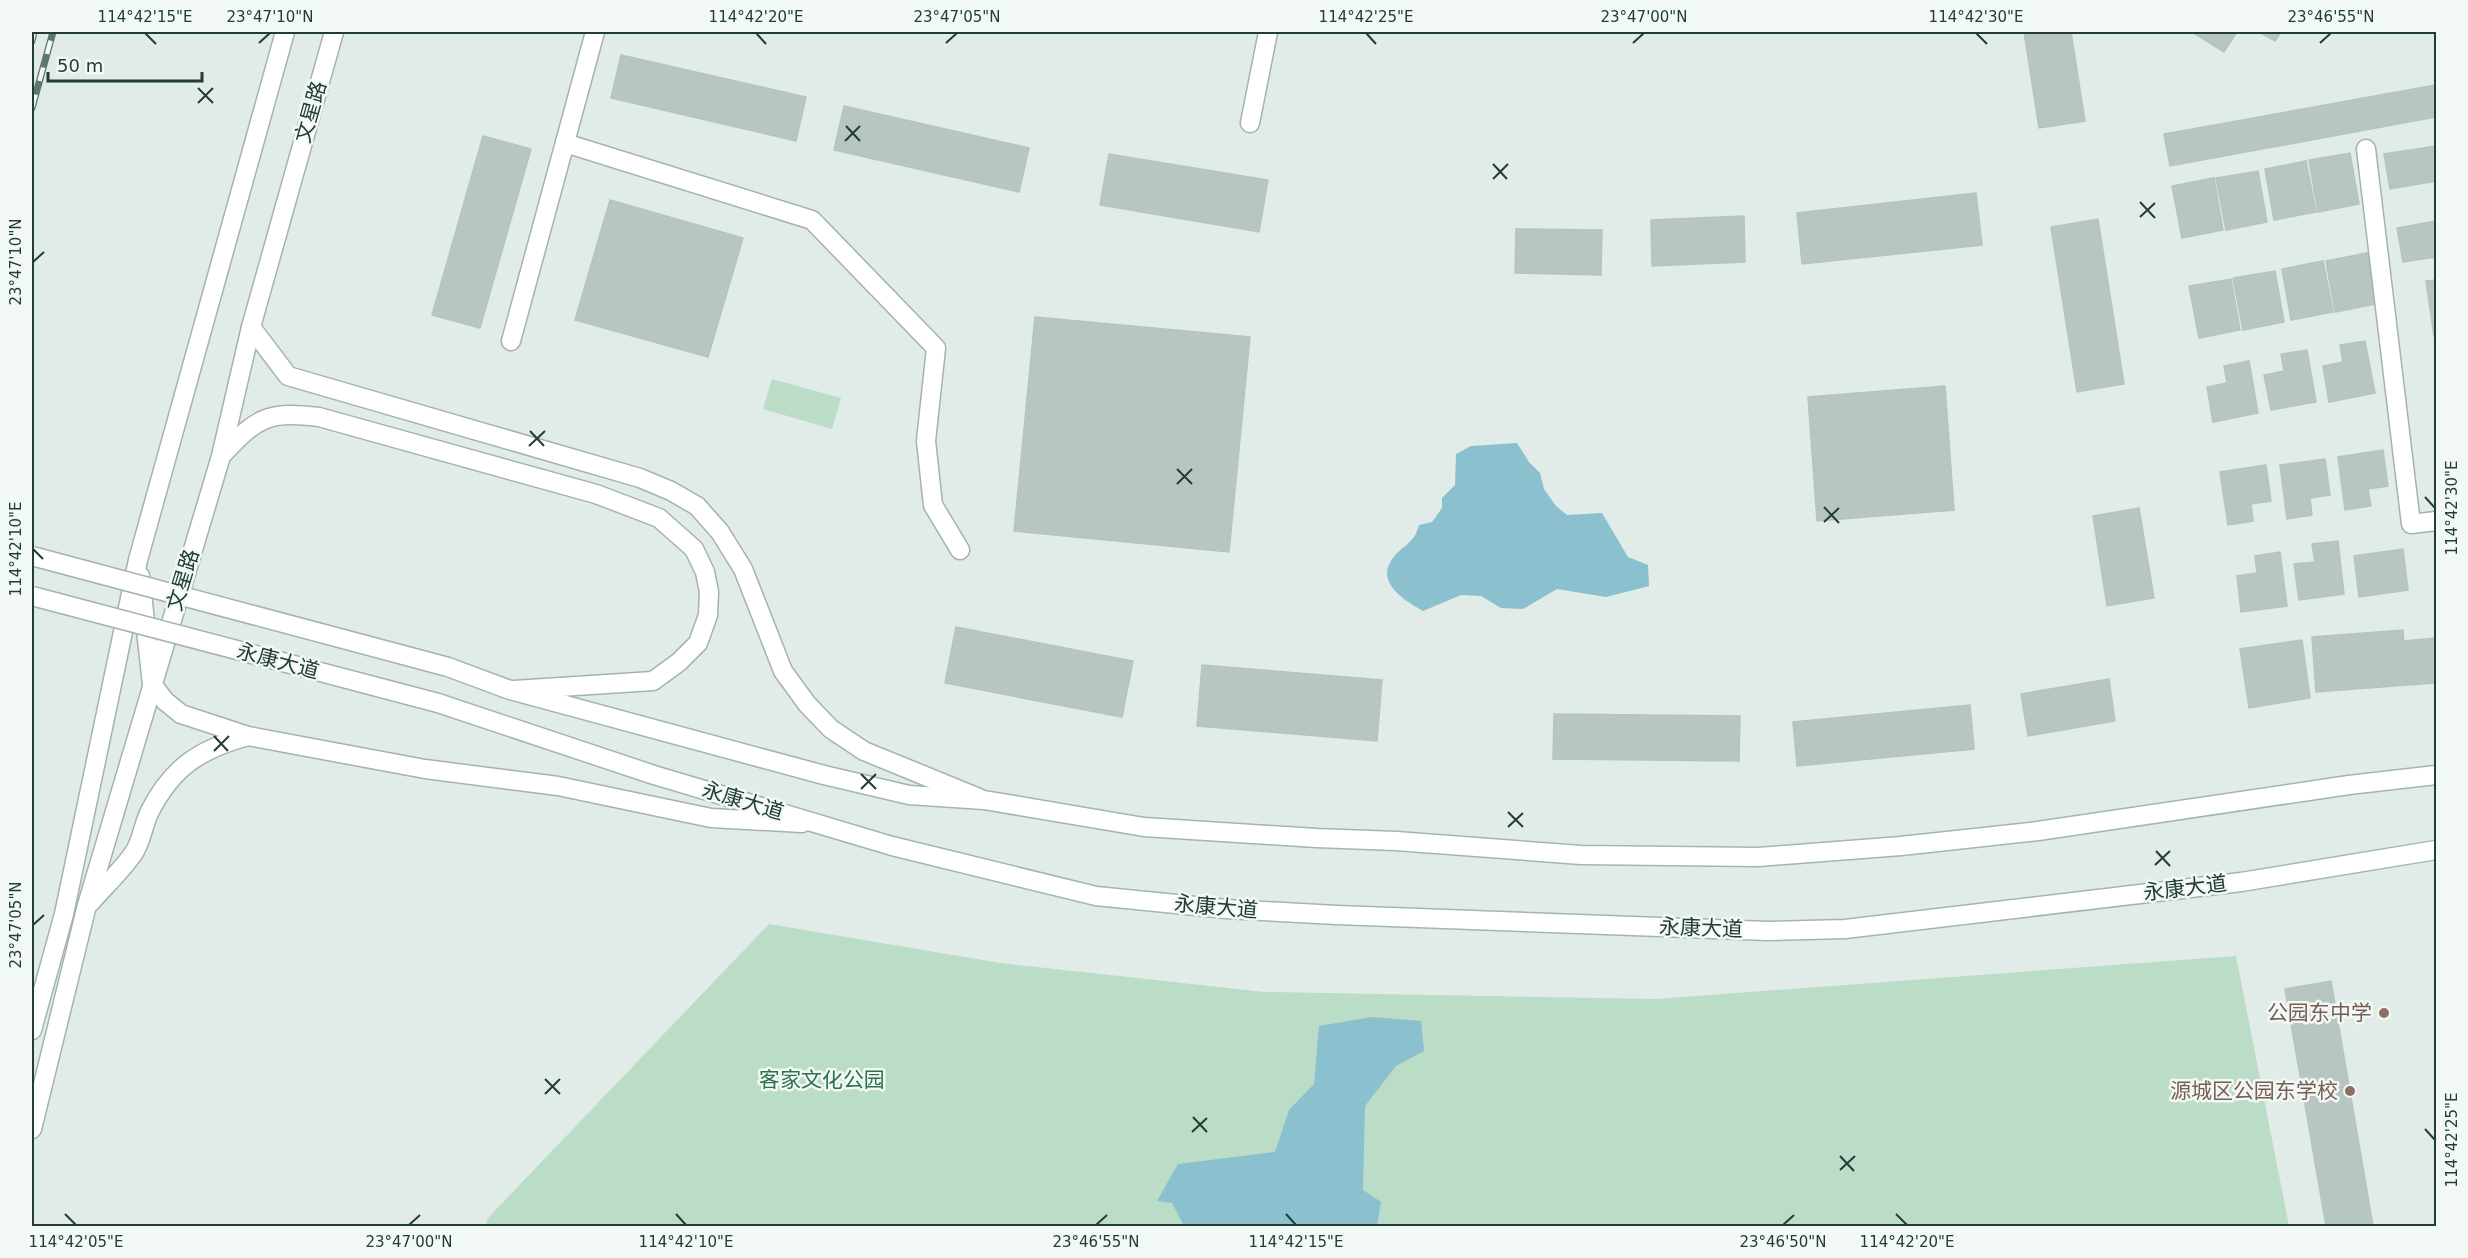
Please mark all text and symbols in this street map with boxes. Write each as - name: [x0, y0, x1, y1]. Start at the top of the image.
- text: 114°42'15"E: [98, 8, 192, 26]
- text: 23°47'10"N: [226, 8, 314, 26]
- text: 114°42'20"E: [709, 8, 803, 26]
- text: 23°47'05"N: [913, 8, 1001, 26]
- text: 114°42'25"E: [1319, 8, 1413, 26]
- text: 23°47'00"N: [1600, 8, 1688, 26]
- text: 114°42'30"E: [1929, 8, 2023, 26]
- text: 23°46'55"N: [2287, 8, 2375, 26]
- scale bar: [48, 45, 202, 83]
- text: 50 m: [57, 55, 103, 76]
- street label: 文星路: [291, 78, 331, 146]
- text: 23°47'10"N: [7, 218, 25, 306]
- text: 114°42'30"E: [2443, 461, 2461, 555]
- text: 114°42'10"E: [7, 502, 25, 596]
- street label: 文星路: [162, 546, 204, 614]
- street label: 永康大道: [234, 639, 322, 683]
- street label: 永康大道: [699, 777, 787, 825]
- street label: 永康大道: [2142, 871, 2228, 905]
- text: 23°47'05"N: [7, 881, 25, 969]
- street label: 永康大道: [1173, 891, 1259, 923]
- street label: 永康大道: [1659, 915, 1743, 941]
- place label: 公园东中学: [2267, 1001, 2372, 1025]
- marker: 公园东中学: [2377, 1006, 2391, 1020]
- park label: 客家文化公园: [759, 1068, 885, 1092]
- place label: 源城区公园东学校: [2170, 1079, 2338, 1103]
- marker: 源城区公园东学校: [2343, 1084, 2357, 1098]
- text: 114°42'25"E: [2443, 1093, 2461, 1187]
- text: 114°42'05"E: [29, 1233, 123, 1251]
- text: 23°47'00"N: [365, 1233, 453, 1251]
- text: 114°42'10"E: [639, 1233, 733, 1251]
- text: 23°46'55"N: [1052, 1233, 1140, 1251]
- text: 114°42'15"E: [1249, 1233, 1343, 1251]
- text: 23°46'50"N: [1739, 1233, 1827, 1251]
- text: 114°42'20"E: [1860, 1233, 1954, 1251]

